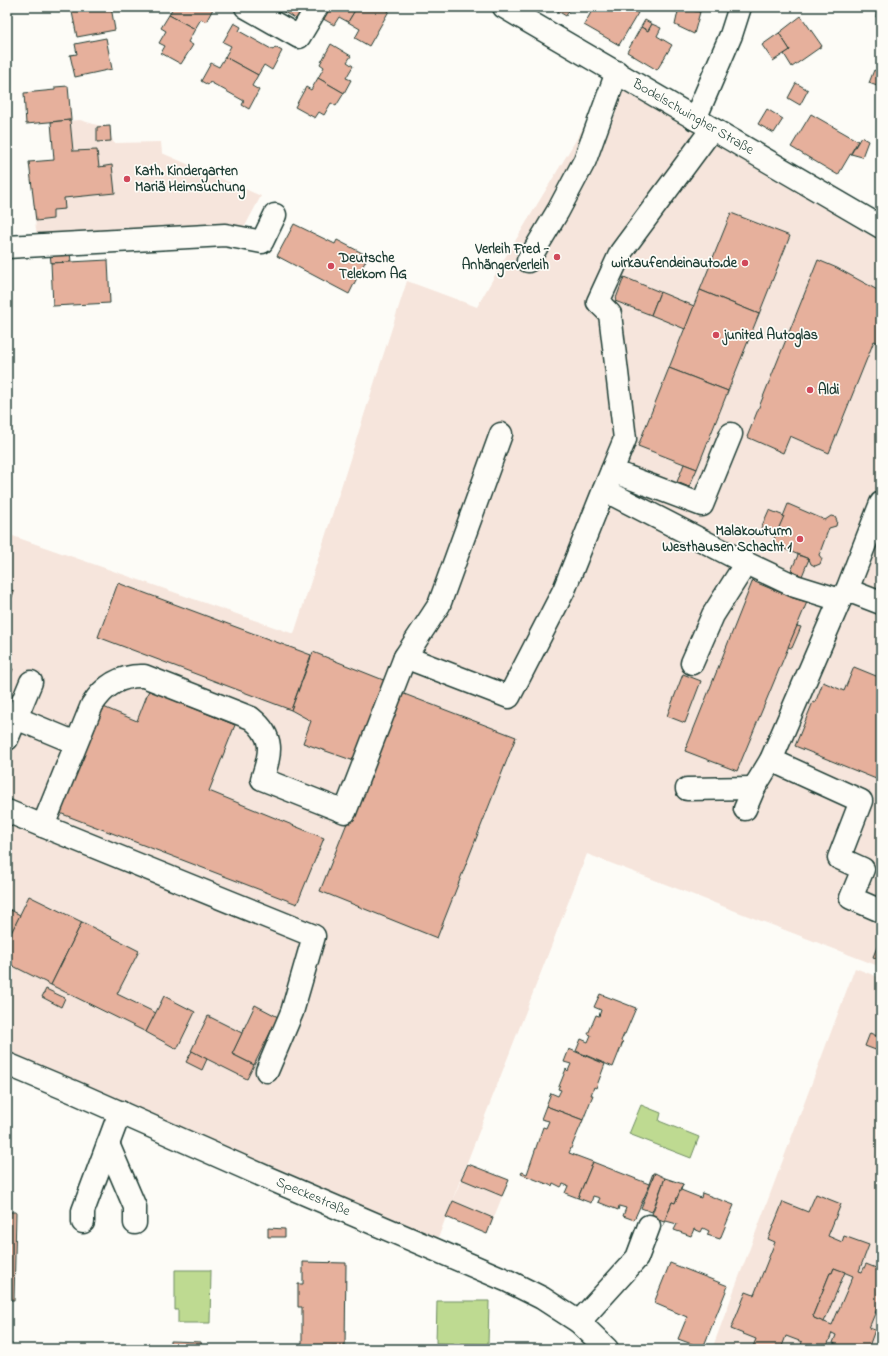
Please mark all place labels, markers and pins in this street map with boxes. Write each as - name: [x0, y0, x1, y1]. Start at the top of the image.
- place label: Kath. Kindergarten Mariä Heimsuchung: [135, 161, 246, 200]
- marker: Kath. Kindergarten Mariä Heimsuchung: [122, 174, 132, 184]
- place label: Verleih Fred - Anhängerverleih: [462, 239, 550, 278]
- place label: Deutsche Telekom AG: [338, 248, 407, 285]
- marker: Verleih Fred - Anhängerverleih: [552, 252, 562, 262]
- place label: wirkaufendeinauto.de: [612, 253, 738, 274]
- marker: wirkaufendeinauto.de: [740, 258, 750, 268]
- marker: Deutsche Telekom AG: [326, 261, 336, 271]
- place label: junited Autoglas: [722, 325, 818, 348]
- marker: junited Autoglas: [711, 330, 721, 340]
- place label: Aldi: [818, 380, 840, 401]
- marker: Aldi: [805, 385, 815, 395]
- place label: Malakowturm Westhausen Schacht 1: [662, 521, 793, 558]
- marker: Malakowturm Westhausen Schacht 1: [795, 534, 805, 544]

